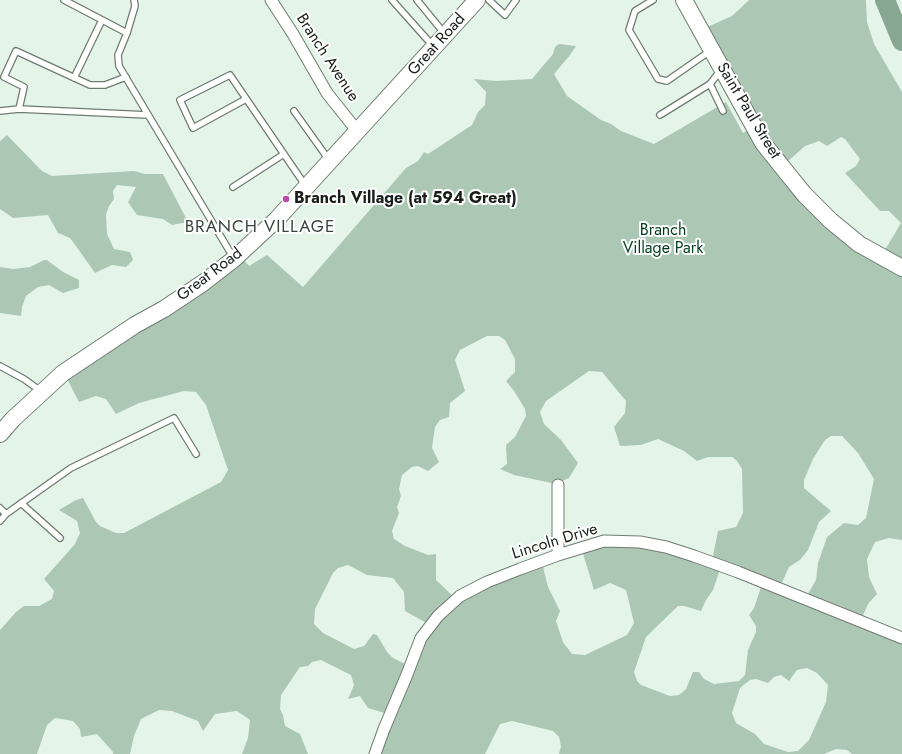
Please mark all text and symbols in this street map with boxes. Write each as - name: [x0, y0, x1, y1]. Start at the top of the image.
- street label: Branch Avenue: [291, 10, 363, 106]
- street label: Great Road: [404, 10, 470, 80]
- street label: Saint Paul Street: [712, 59, 784, 163]
- place label: Branch Village (at 594 Great): [294, 189, 517, 209]
- marker: Branch Village (at 594 Great): [281, 194, 291, 204]
- district label: BRANCH VILLAGE: [185, 218, 335, 238]
- park label: Branch Village Park: [623, 221, 703, 259]
- street label: Great Road: [174, 244, 246, 306]
- street label: Lincoln Drive: [510, 520, 600, 564]

